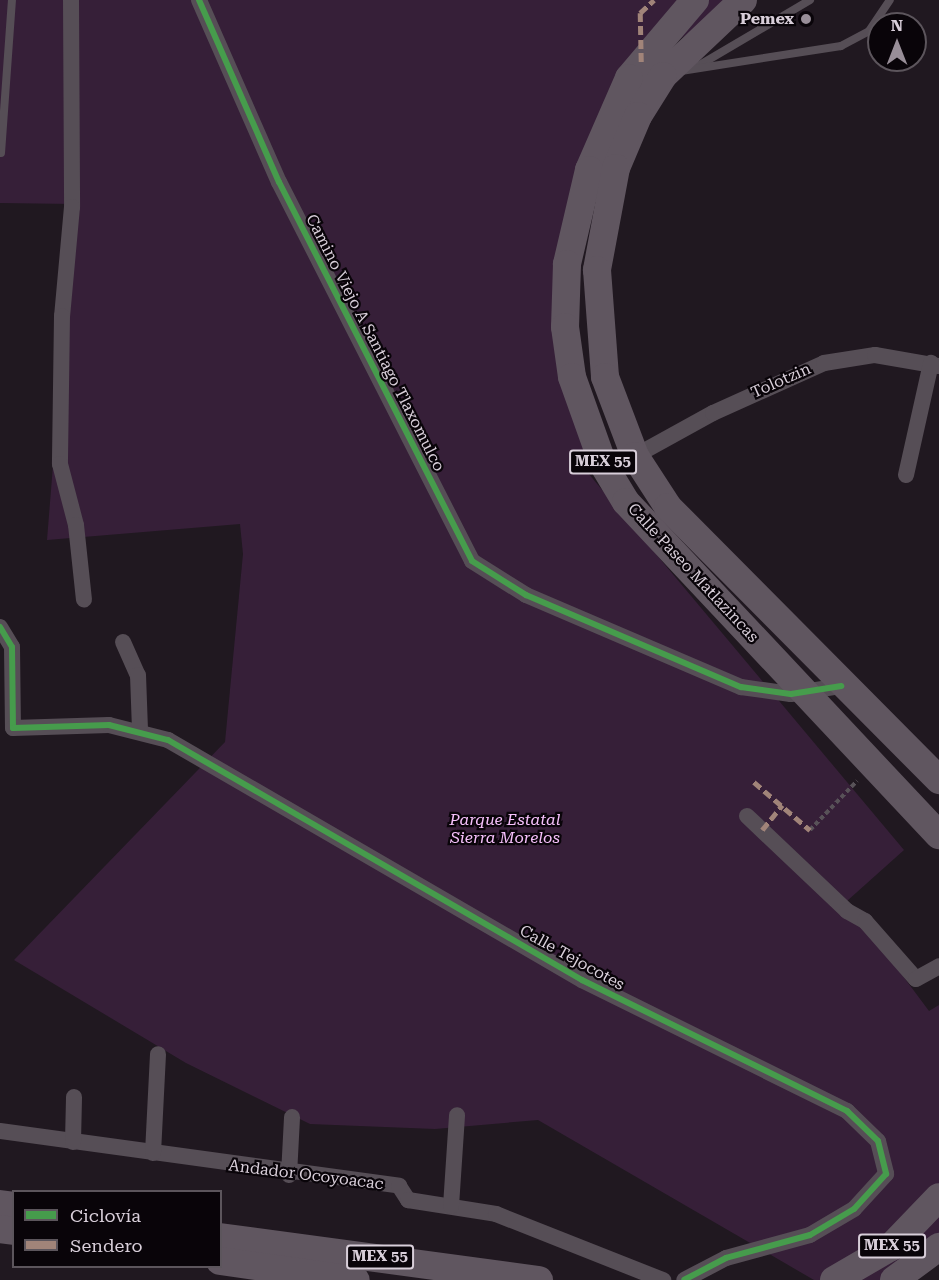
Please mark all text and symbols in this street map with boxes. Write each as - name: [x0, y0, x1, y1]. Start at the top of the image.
- place label: Pemex: [740, 9, 794, 29]
- marker: Pemex: [799, 12, 813, 26]
- north arrow: [867, 12, 927, 72]
- text: N: [891, 16, 903, 35]
- street label: Camino Viejo A Santiago Tlaxomulco: [302, 211, 448, 475]
- street label: Tolotzin: [748, 359, 814, 403]
- road number: MEX 55: [568, 450, 638, 474]
- street label: Calle Paseo Matlazincas: [624, 500, 762, 646]
- park label: Parque Estatal Sierra Morelos: [450, 810, 560, 848]
- street label: Calle Tejocotes: [516, 921, 628, 995]
- street label: Andador Ocoyoacac: [227, 1156, 385, 1194]
- legend: [12, 1190, 222, 1268]
- text: Ciclovía: [70, 1205, 141, 1226]
- road number: MEX 55: [858, 1234, 926, 1258]
- text: Sendero: [70, 1235, 143, 1256]
- road number: MEX 55: [346, 1245, 415, 1269]

